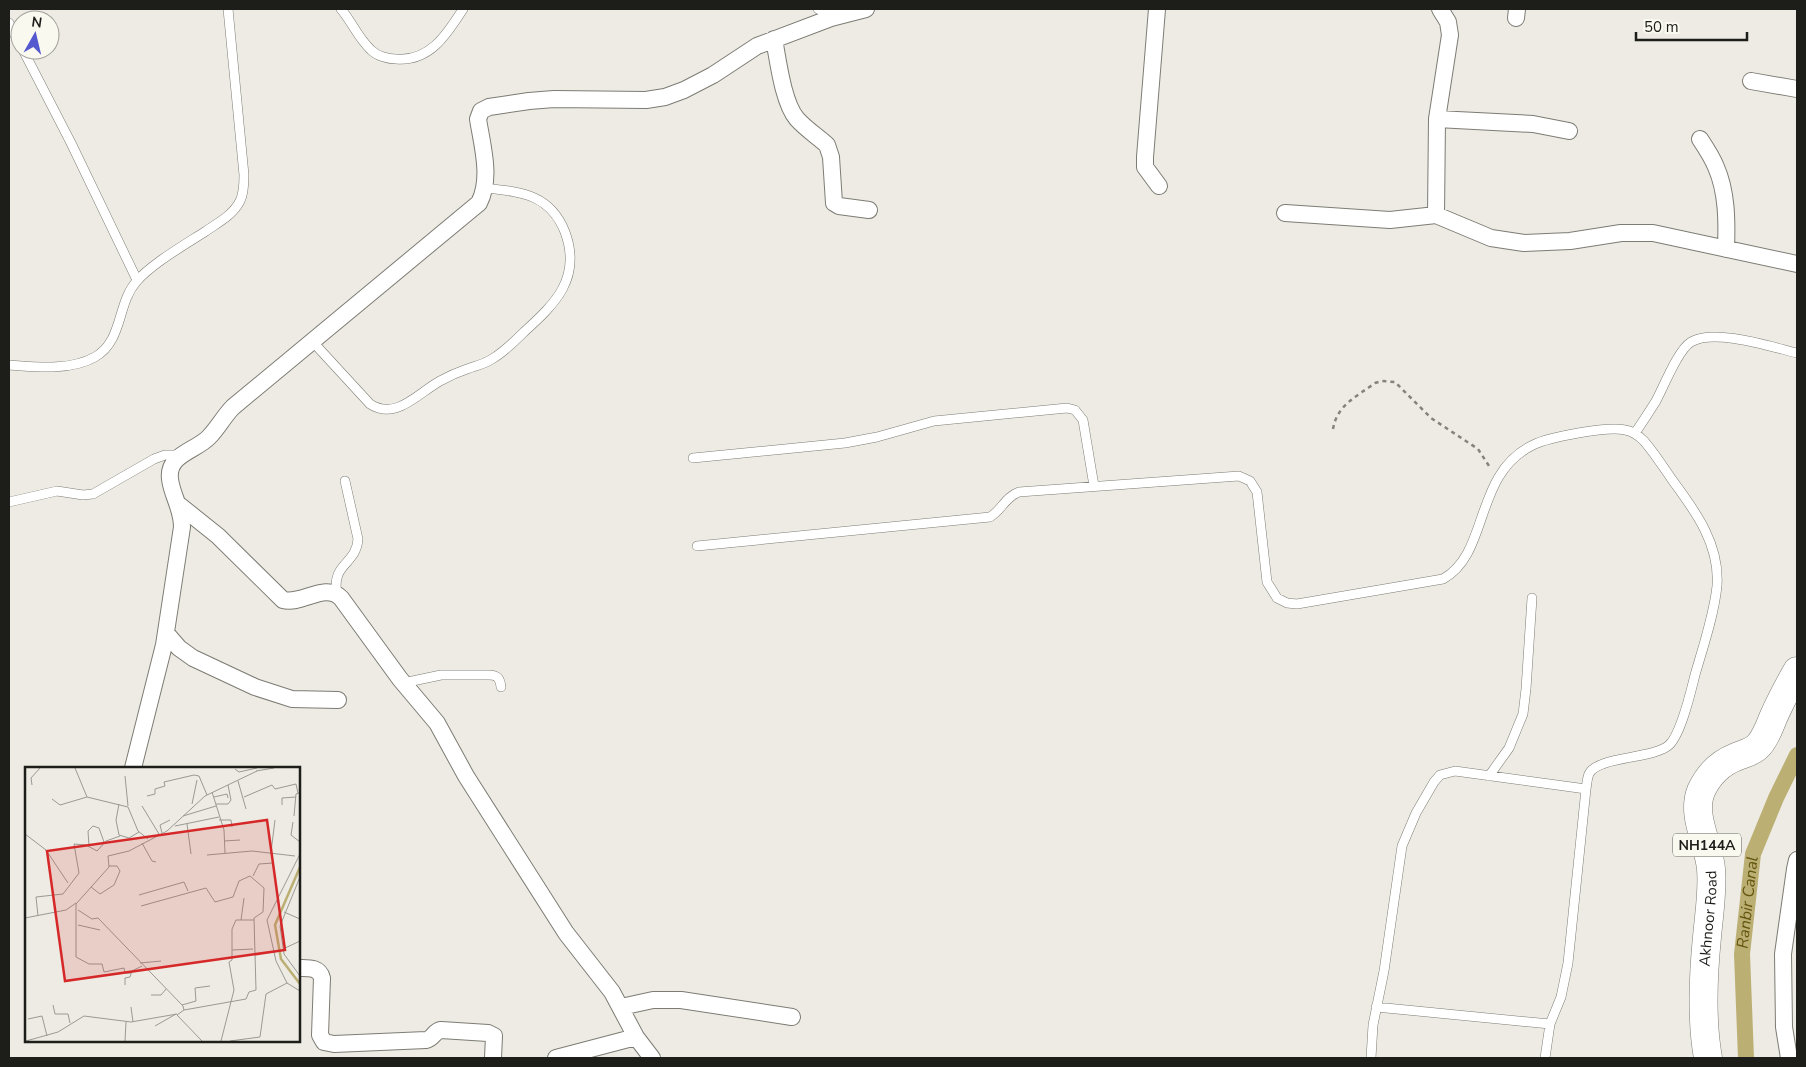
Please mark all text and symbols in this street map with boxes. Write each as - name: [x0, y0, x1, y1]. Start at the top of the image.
- north arrow: [10, 10, 60, 60]
- scale bar: [1636, 10, 1747, 42]
- text: N: [30, 12, 43, 33]
- text: 50 m: [1644, 17, 1679, 37]
- inset map: [25, 767, 300, 1042]
- road number: NH144A: [1673, 834, 1741, 856]
- water label: Ranbir Canal: [1732, 855, 1764, 950]
- street label: Akhnoor Road: [1695, 870, 1722, 967]

